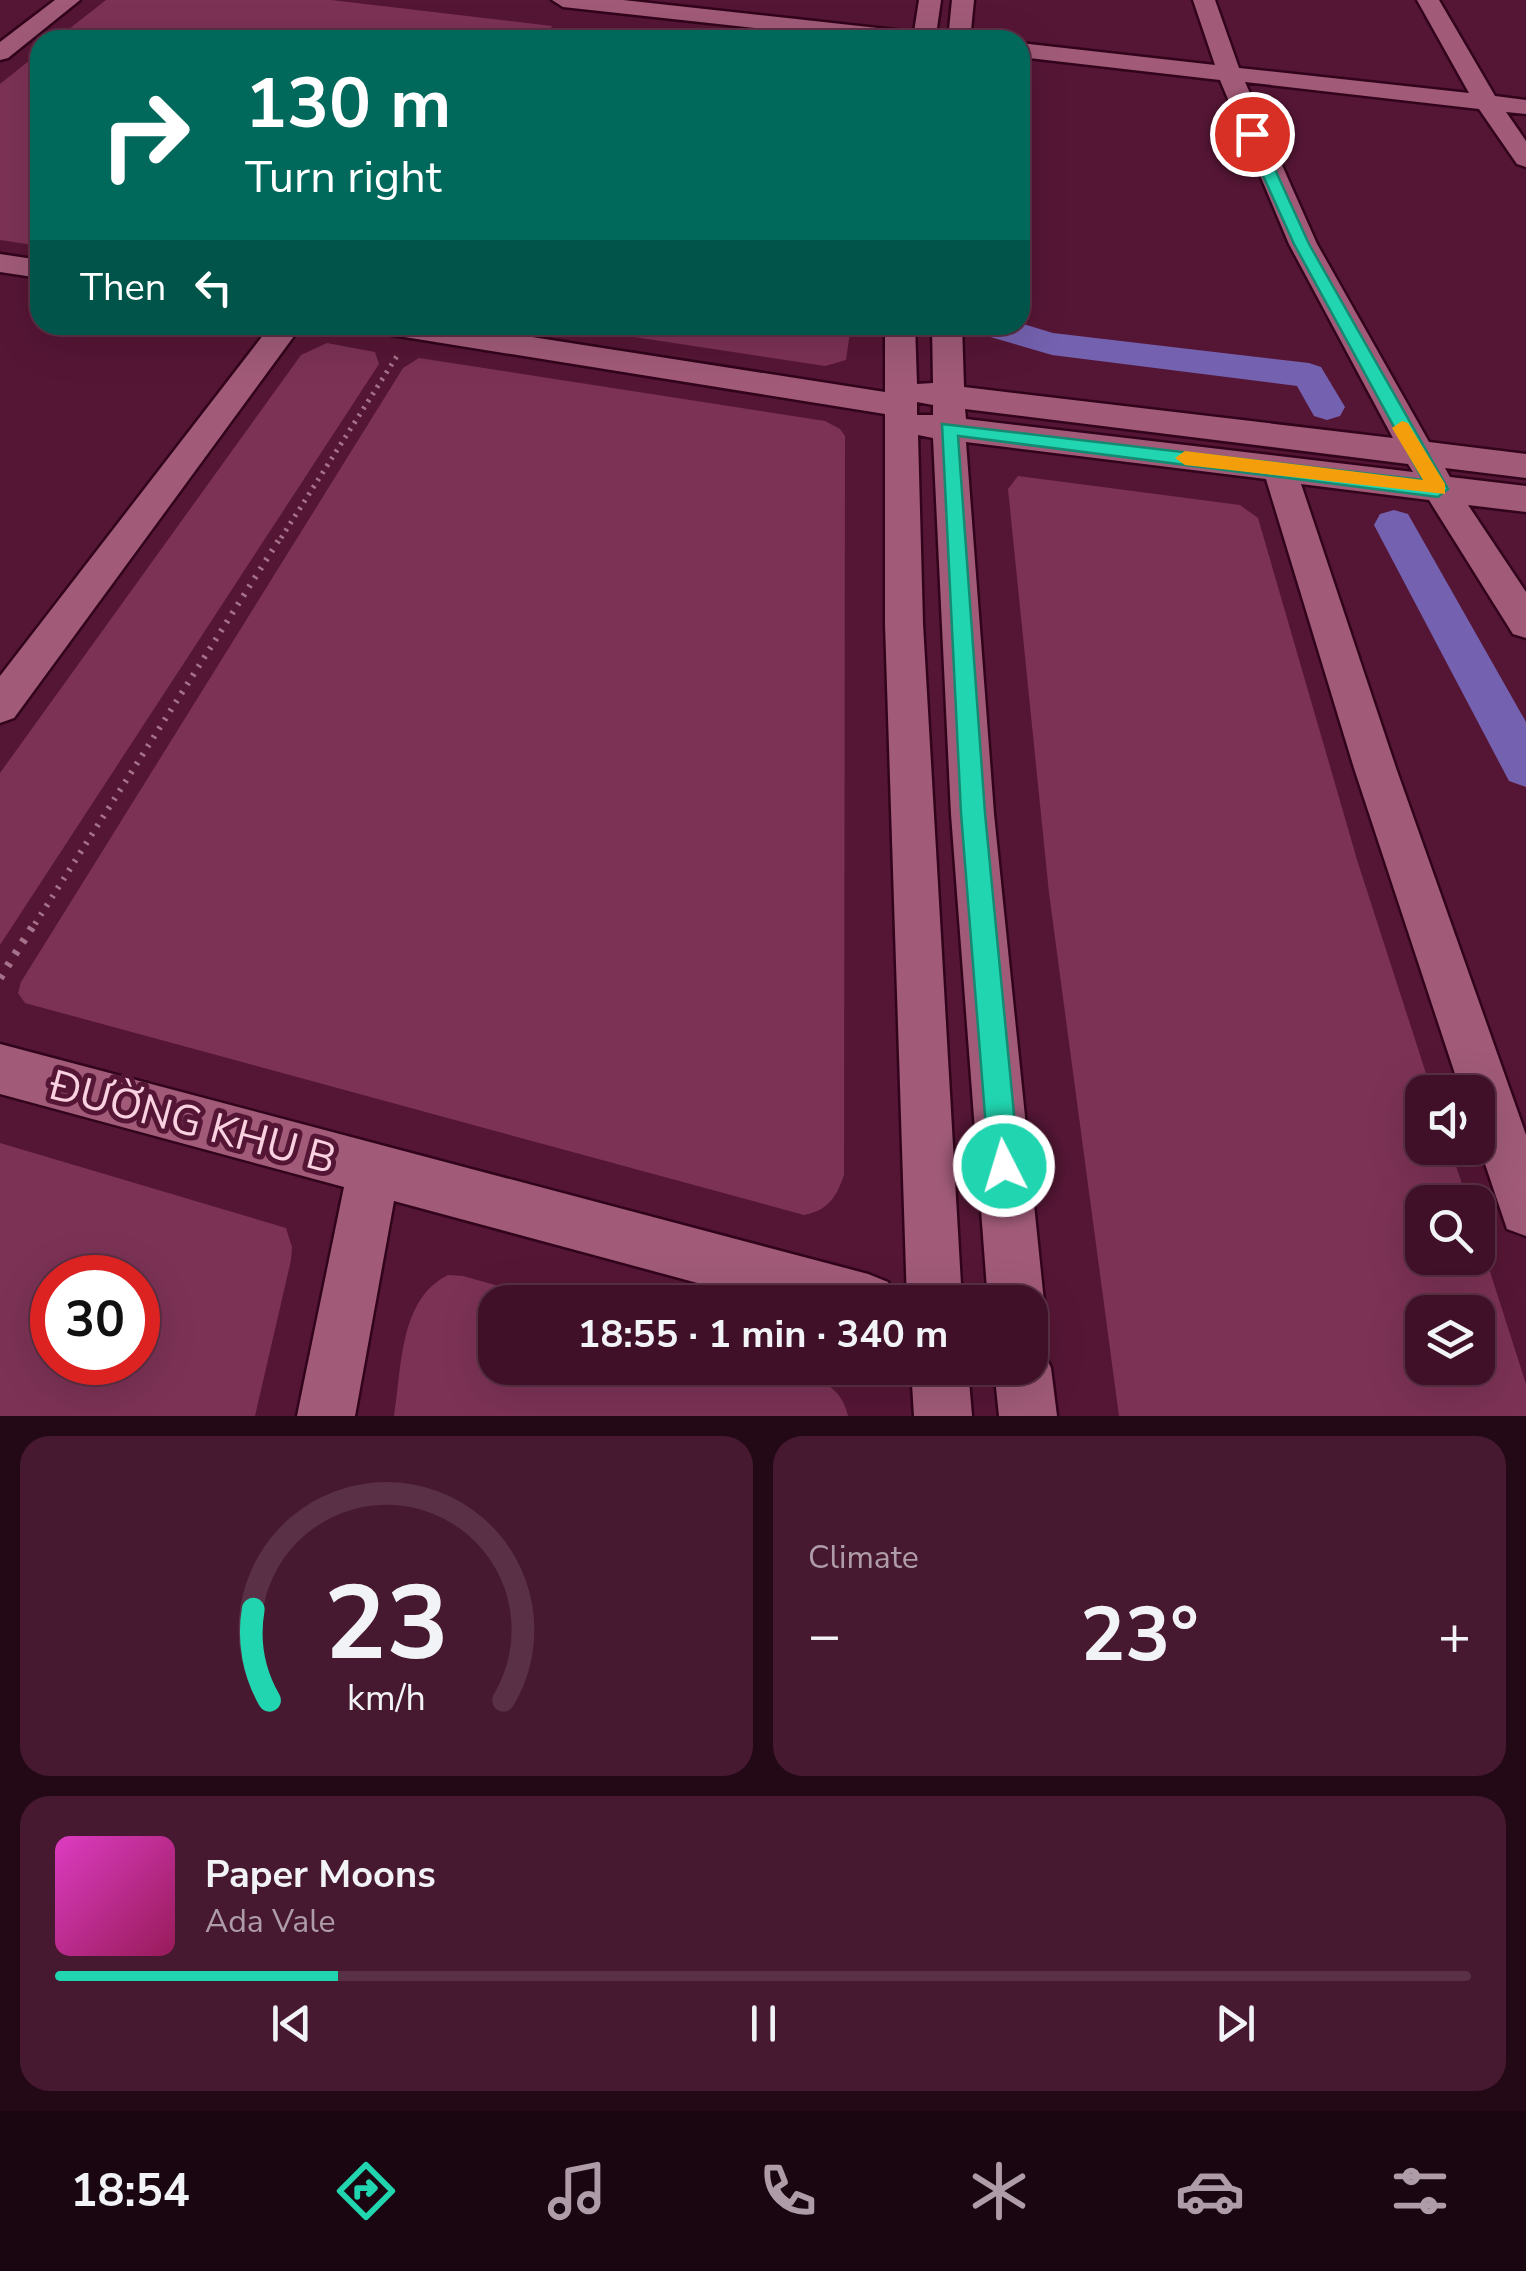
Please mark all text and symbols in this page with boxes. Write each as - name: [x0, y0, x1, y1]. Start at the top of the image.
- text: 130 m: [245, 56, 451, 152]
- icon: right: [80, 70, 210, 200]
- pin: [1210, 92, 1295, 177]
- icon: arrive: [1225, 107, 1280, 162]
- text: Turn right: [245, 147, 442, 208]
- icon: left: [186, 260, 241, 315]
- text: Then: [80, 262, 166, 313]
- street label: ĐƯỜNG KHU B: [42, 1057, 342, 1188]
- map controls: [1405, 1075, 1495, 1385]
- button: sound: [1405, 1075, 1495, 1165]
- position arrow: [952, 1114, 1056, 1218]
- button: search: [1405, 1185, 1495, 1275]
- speed limit sign: 30: [30, 1255, 160, 1385]
- button: layers: [1405, 1295, 1495, 1385]
- text: 18:55 · 1 min · 340 m: [578, 1309, 948, 1360]
- text: Climate: [808, 1536, 919, 1579]
- text: 23: [324, 1553, 449, 1695]
- text: 23°: [1080, 1584, 1199, 1686]
- text: −: [808, 1598, 841, 1673]
- text: +: [1438, 1598, 1471, 1673]
- text: km/h: [347, 1674, 426, 1723]
- text: Paper Moons: [205, 1849, 436, 1900]
- text: Ada Vale: [205, 1900, 336, 1943]
- icon: previous: [264, 1996, 319, 2051]
- icon: pause: [736, 1996, 791, 2051]
- icon: next: [1208, 1996, 1263, 2051]
- icon: directions: [331, 2156, 401, 2226]
- icon: music: [542, 2156, 612, 2226]
- icon: phone: [753, 2156, 823, 2226]
- icon: climate: [964, 2156, 1034, 2226]
- icon: car: [1175, 2156, 1245, 2226]
- icon: filters: [1385, 2156, 1455, 2226]
- text: 18:54: [70, 2161, 190, 2222]

